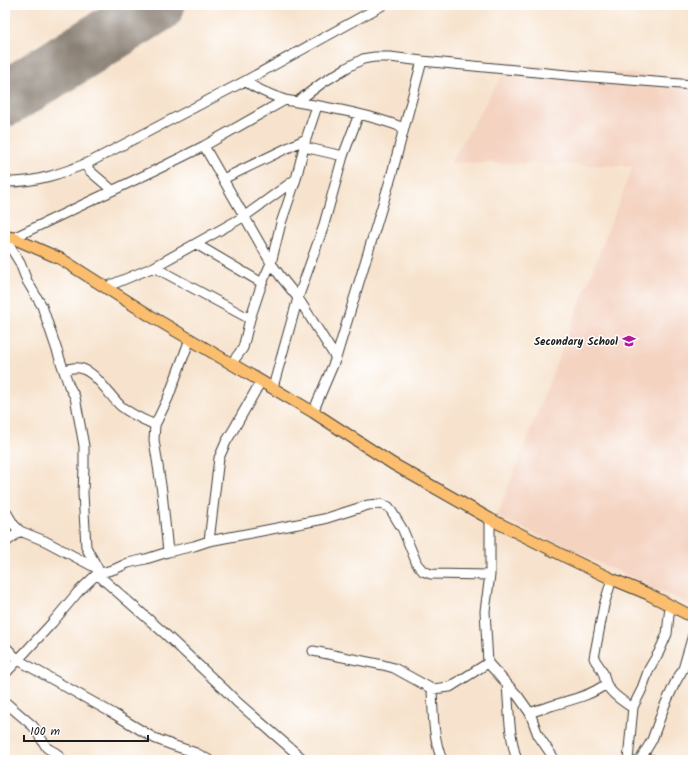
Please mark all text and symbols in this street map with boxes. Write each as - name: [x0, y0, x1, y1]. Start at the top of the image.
- place label: Secondary School: [534, 333, 618, 351]
- school or university icon: Secondary School: [621, 333, 637, 349]
- scale bar: [24, 717, 148, 743]
- text: 100 m: [30, 722, 61, 741]

